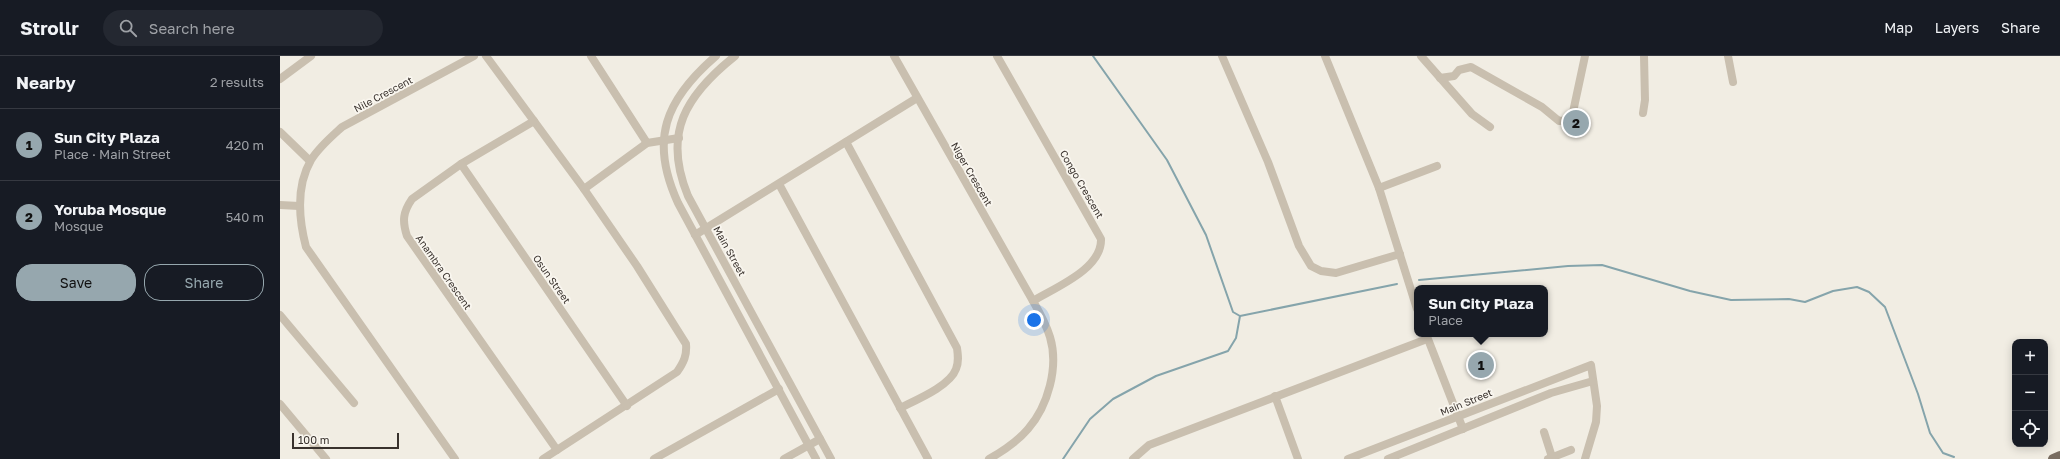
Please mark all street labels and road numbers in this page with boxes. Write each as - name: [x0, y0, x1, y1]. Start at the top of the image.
- street label: Nile Crescent: [352, 74, 414, 114]
- street label: Niger Crescent: [949, 140, 995, 208]
- street label: Congo Crescent: [1058, 148, 1106, 220]
- street label: Main Street: [711, 224, 749, 278]
- street label: Anambra Crescent: [414, 232, 474, 312]
- street label: Osun Street: [531, 252, 573, 306]
- street label: Main Street: [1438, 386, 1494, 418]

